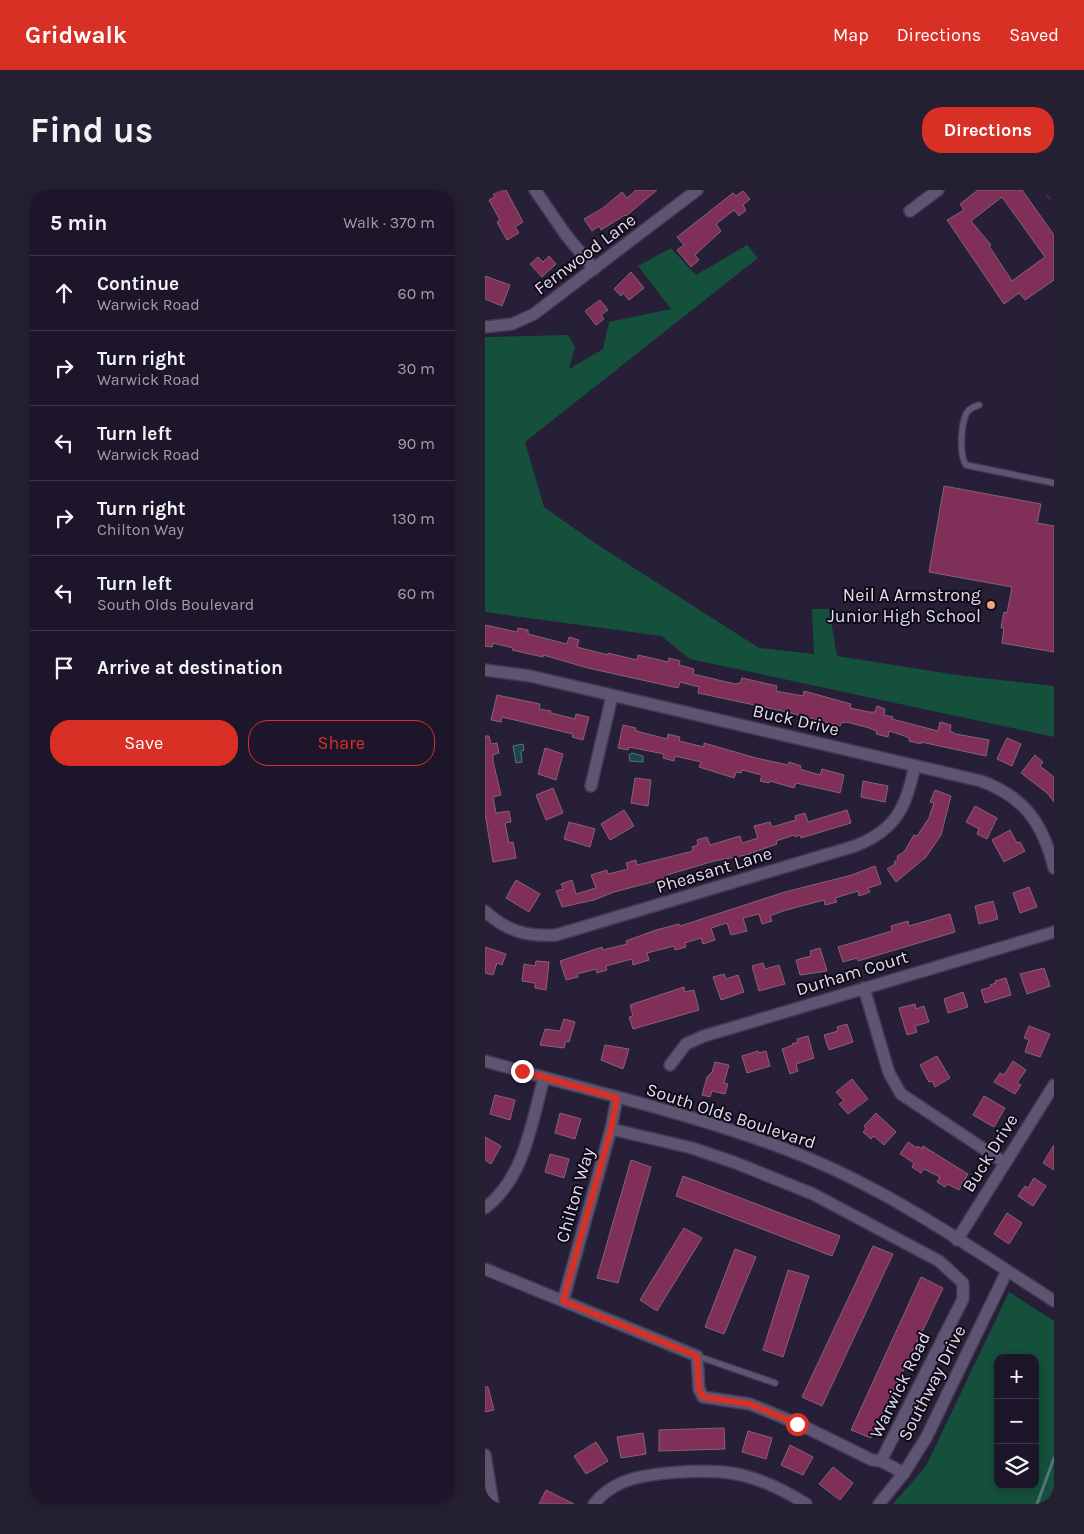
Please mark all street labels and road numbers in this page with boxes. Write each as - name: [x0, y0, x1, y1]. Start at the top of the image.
- street label: Fernwood Lane: [530, 209, 640, 299]
- street label: Buck Drive: [751, 699, 841, 741]
- street label: Pheasant Lane: [654, 842, 774, 898]
- street label: Durham Court: [793, 945, 911, 1001]
- street label: South Olds Boulevard: [643, 1078, 819, 1154]
- street label: Buck Drive: [957, 1110, 1023, 1196]
- street label: Chilton Way: [551, 1144, 599, 1245]
- street label: Southway Drive: [893, 1321, 971, 1445]
- street label: Warwick Road: [865, 1328, 935, 1442]

